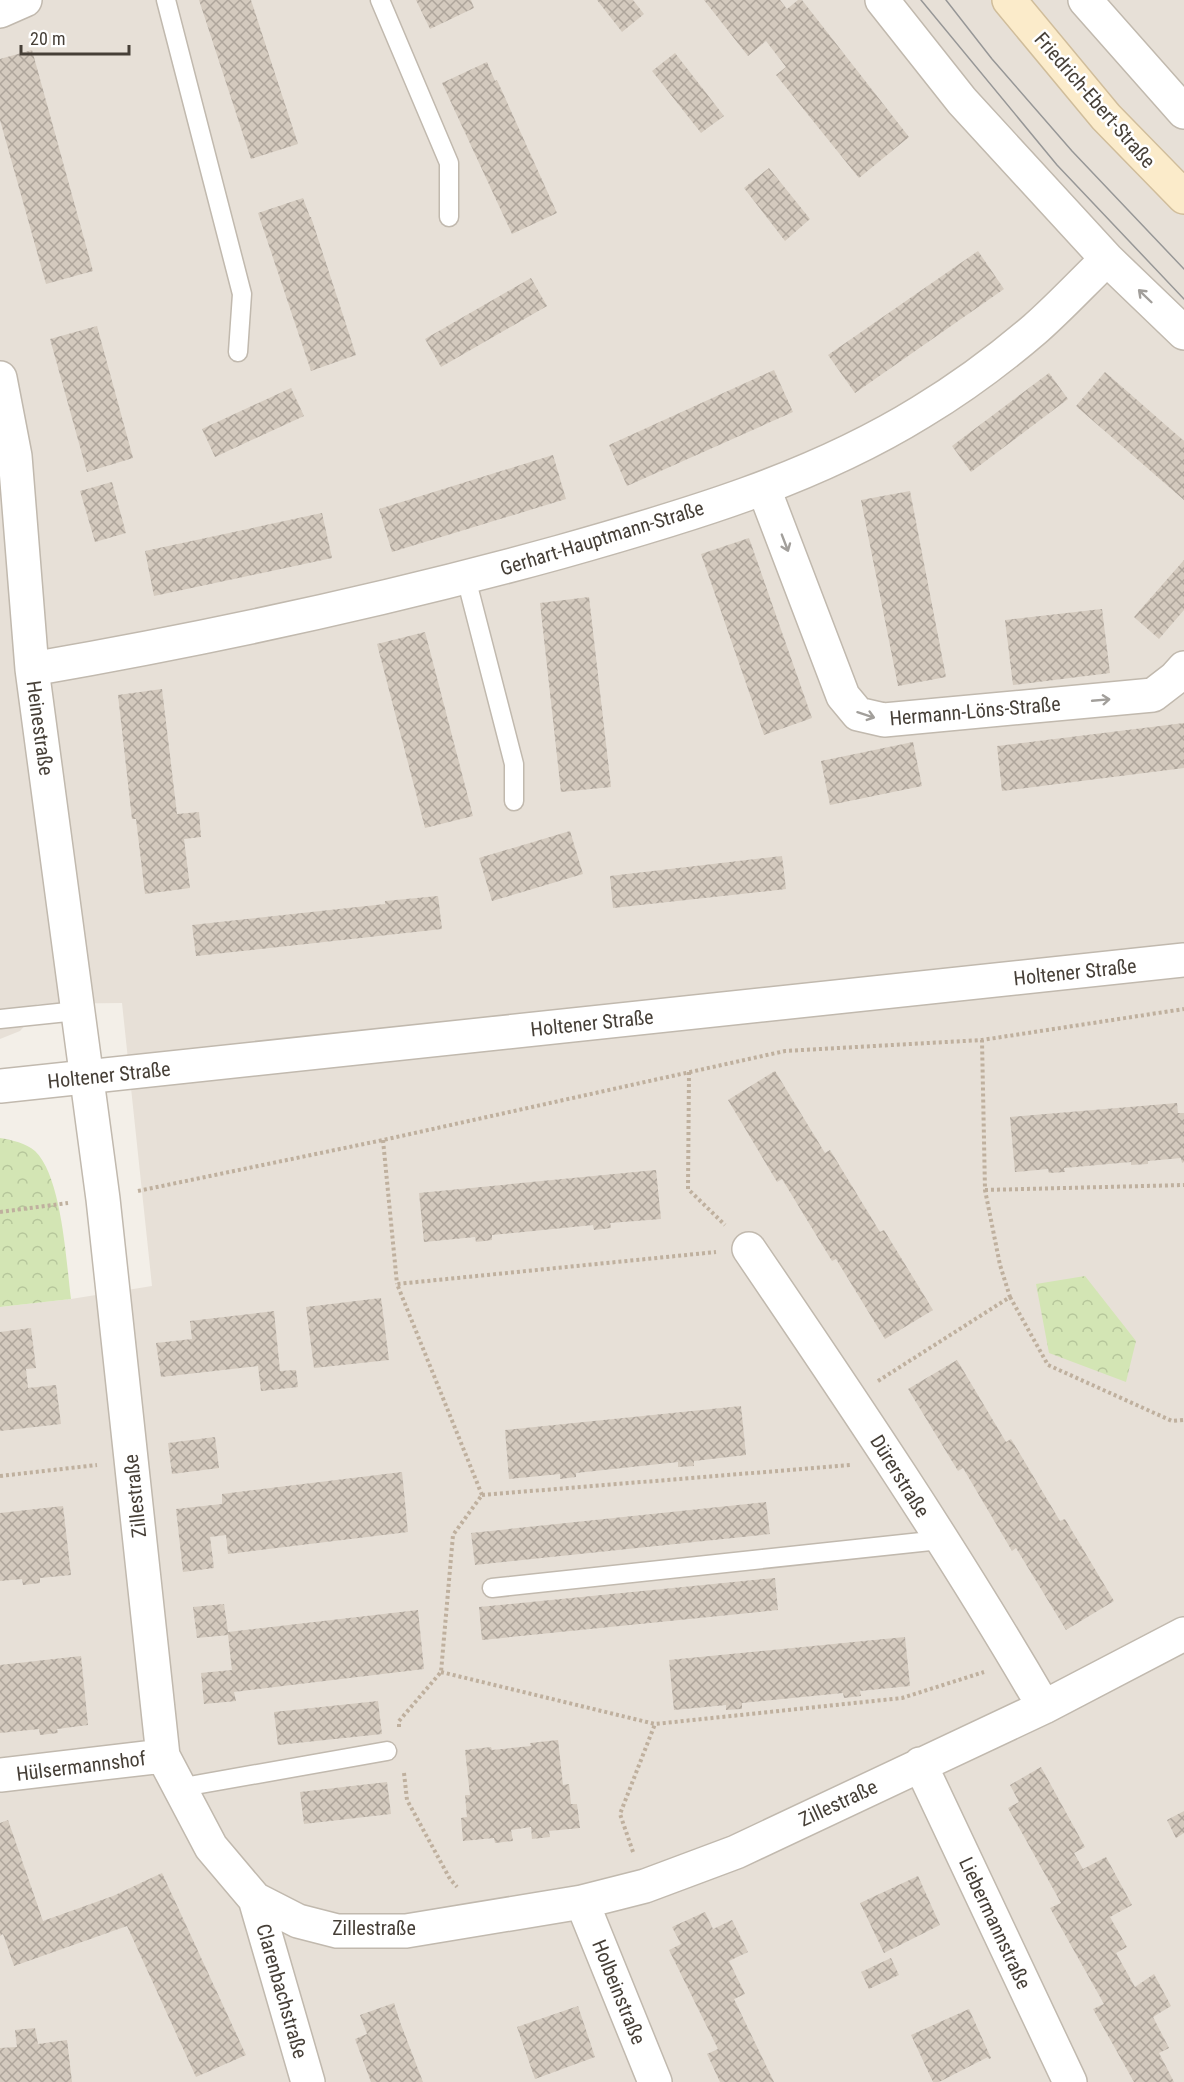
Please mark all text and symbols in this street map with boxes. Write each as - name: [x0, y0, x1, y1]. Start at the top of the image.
- scale bar: [21, 18, 129, 56]
- street label: Friedrich-Ebert-Straße: [1030, 27, 1160, 173]
- text: 20 m: [30, 28, 65, 49]
- one-way arrow: [1138, 289, 1153, 303]
- street label: Gerhart-Hauptmann-Straße: [497, 496, 707, 580]
- one-way arrow: [780, 533, 791, 552]
- street label: Heinestraße: [21, 679, 59, 777]
- street label: Hermann-Löns-Straße: [888, 692, 1062, 730]
- one-way arrow: [1091, 694, 1111, 705]
- one-way arrow: [857, 710, 876, 721]
- street label: Holtener Straße: [1012, 954, 1138, 990]
- street label: Holtener Straße: [529, 1005, 655, 1041]
- street label: Holtener Straße: [46, 1057, 172, 1093]
- street label: Dürerstraße: [865, 1430, 935, 1522]
- street label: Zillestraße: [119, 1453, 151, 1539]
- street label: Hülsermannshof: [15, 1746, 148, 1786]
- street label: Zillestraße: [795, 1774, 881, 1832]
- street label: Liebermannstraße: [954, 1853, 1036, 1993]
- street label: Zillestraße: [332, 1916, 416, 1940]
- street label: Clarenbachstraße: [251, 1921, 313, 2061]
- street label: Holbeinstraße: [587, 1936, 651, 2048]

